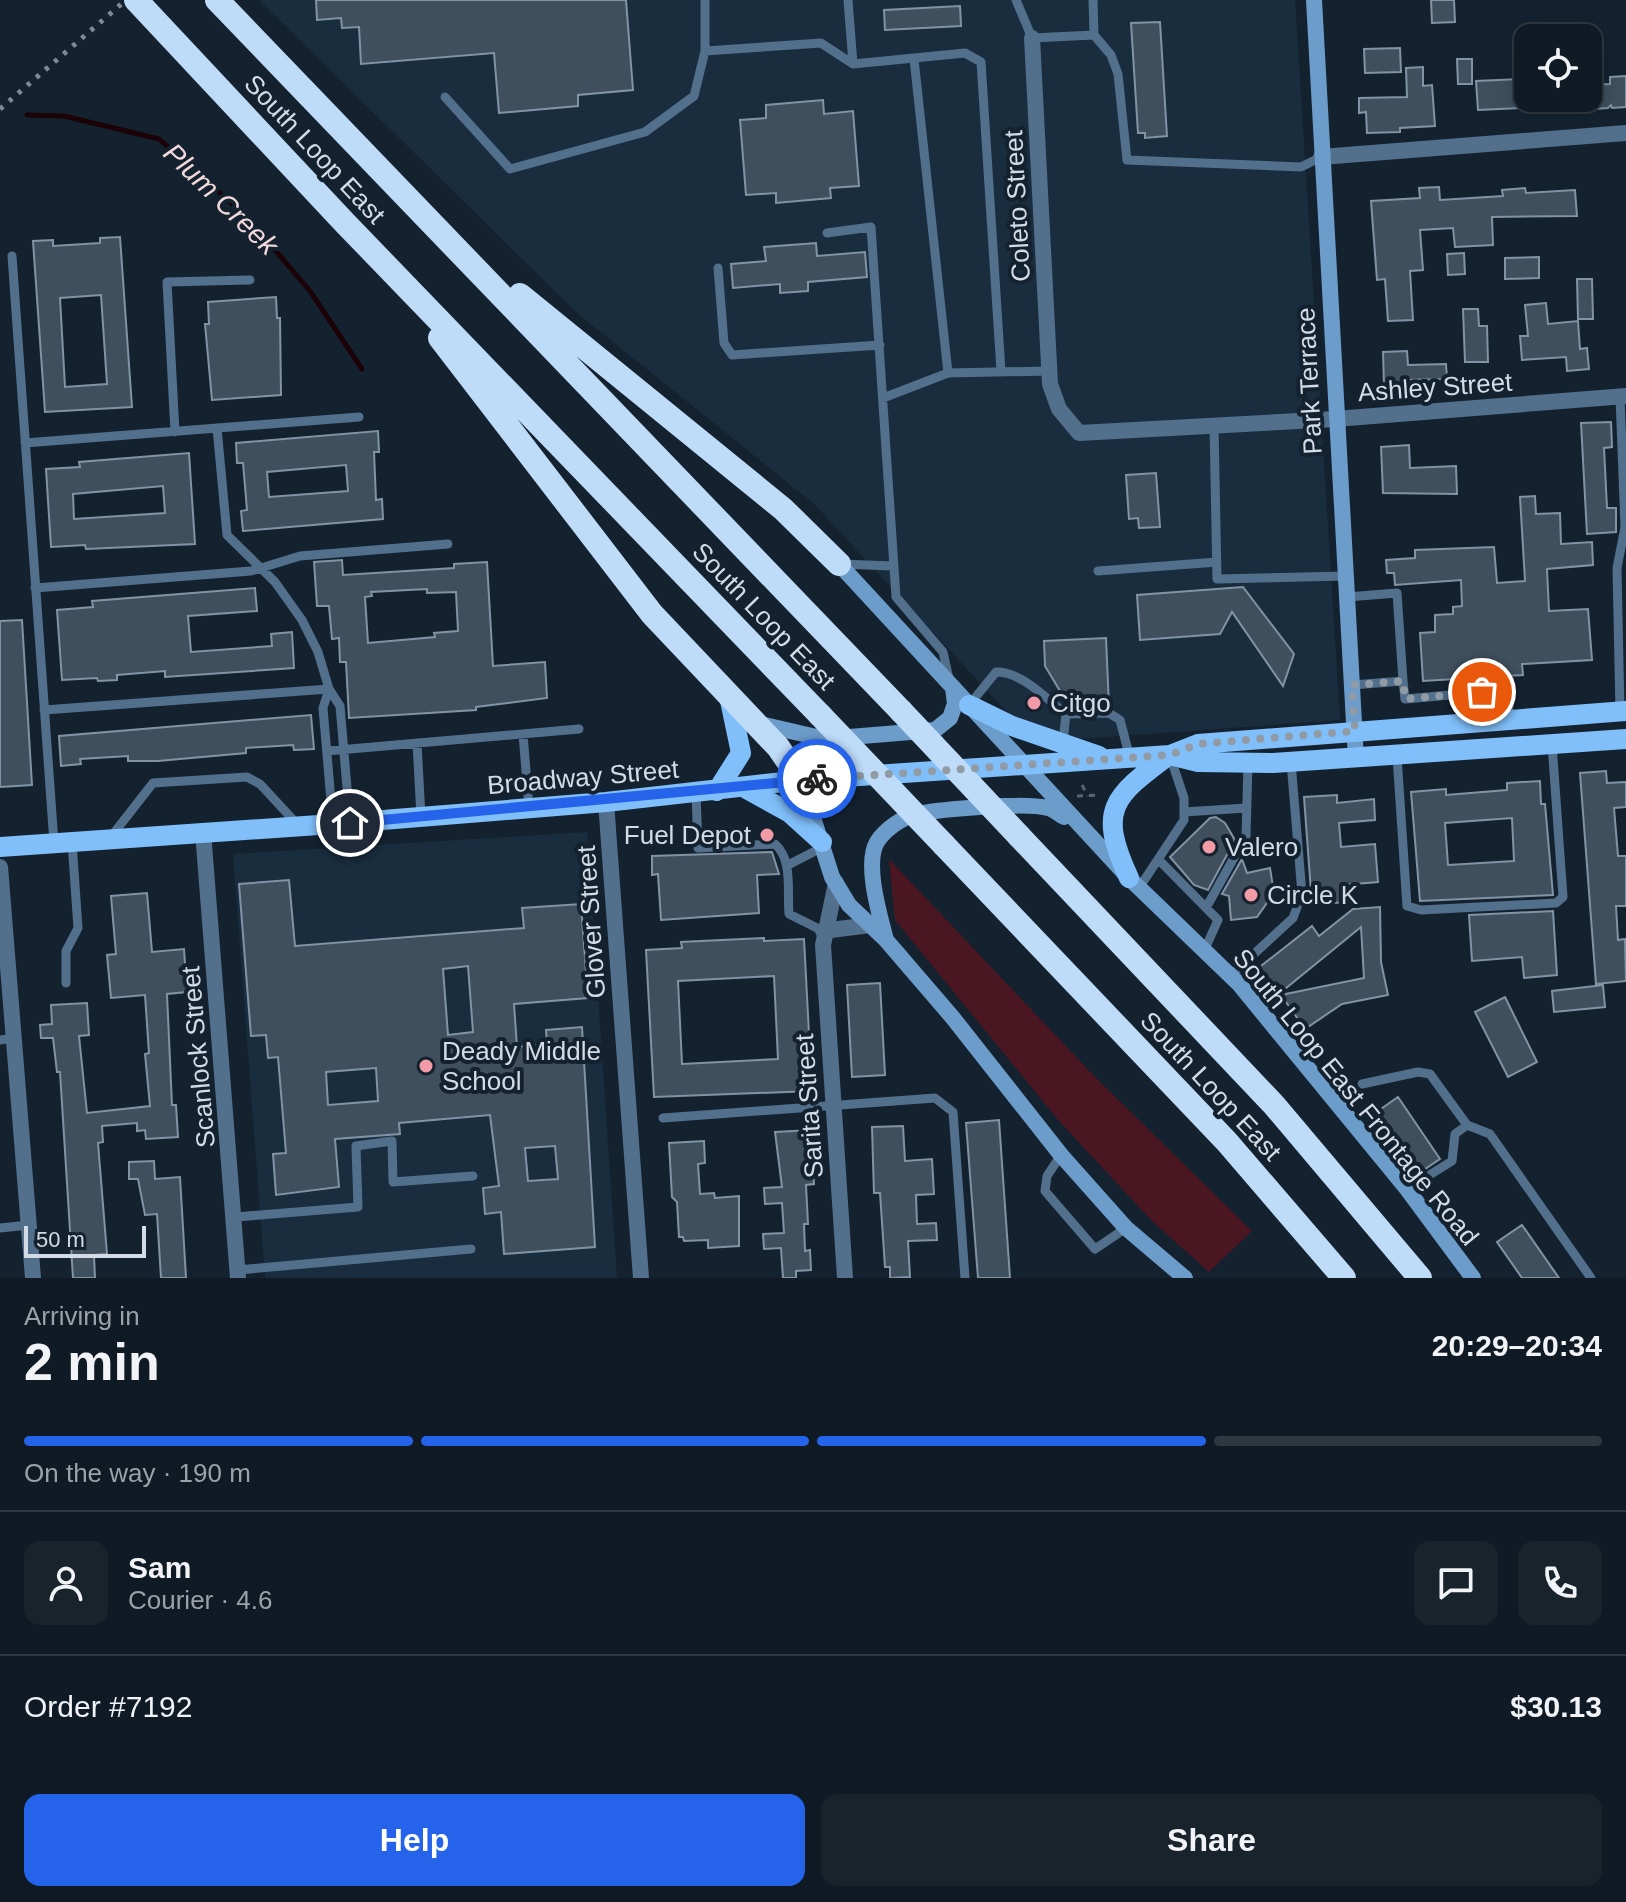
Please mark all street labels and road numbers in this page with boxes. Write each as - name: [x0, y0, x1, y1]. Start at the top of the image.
- street label: South Loop East: [238, 68, 392, 230]
- street label: Coleto Street: [998, 129, 1036, 283]
- street label: Park Terrace: [1290, 307, 1328, 455]
- street label: Ashley Street: [1357, 367, 1514, 407]
- street label: South Loop East: [686, 536, 842, 696]
- street label: Broadway Street: [486, 754, 681, 800]
- street label: Glover Street: [571, 844, 611, 999]
- street label: South Loop East Frontage Road: [1227, 943, 1485, 1251]
- street label: Scanlock Street: [175, 964, 221, 1149]
- street label: South Loop East: [1134, 1005, 1288, 1167]
- street label: Sarita Street: [789, 1032, 829, 1179]

